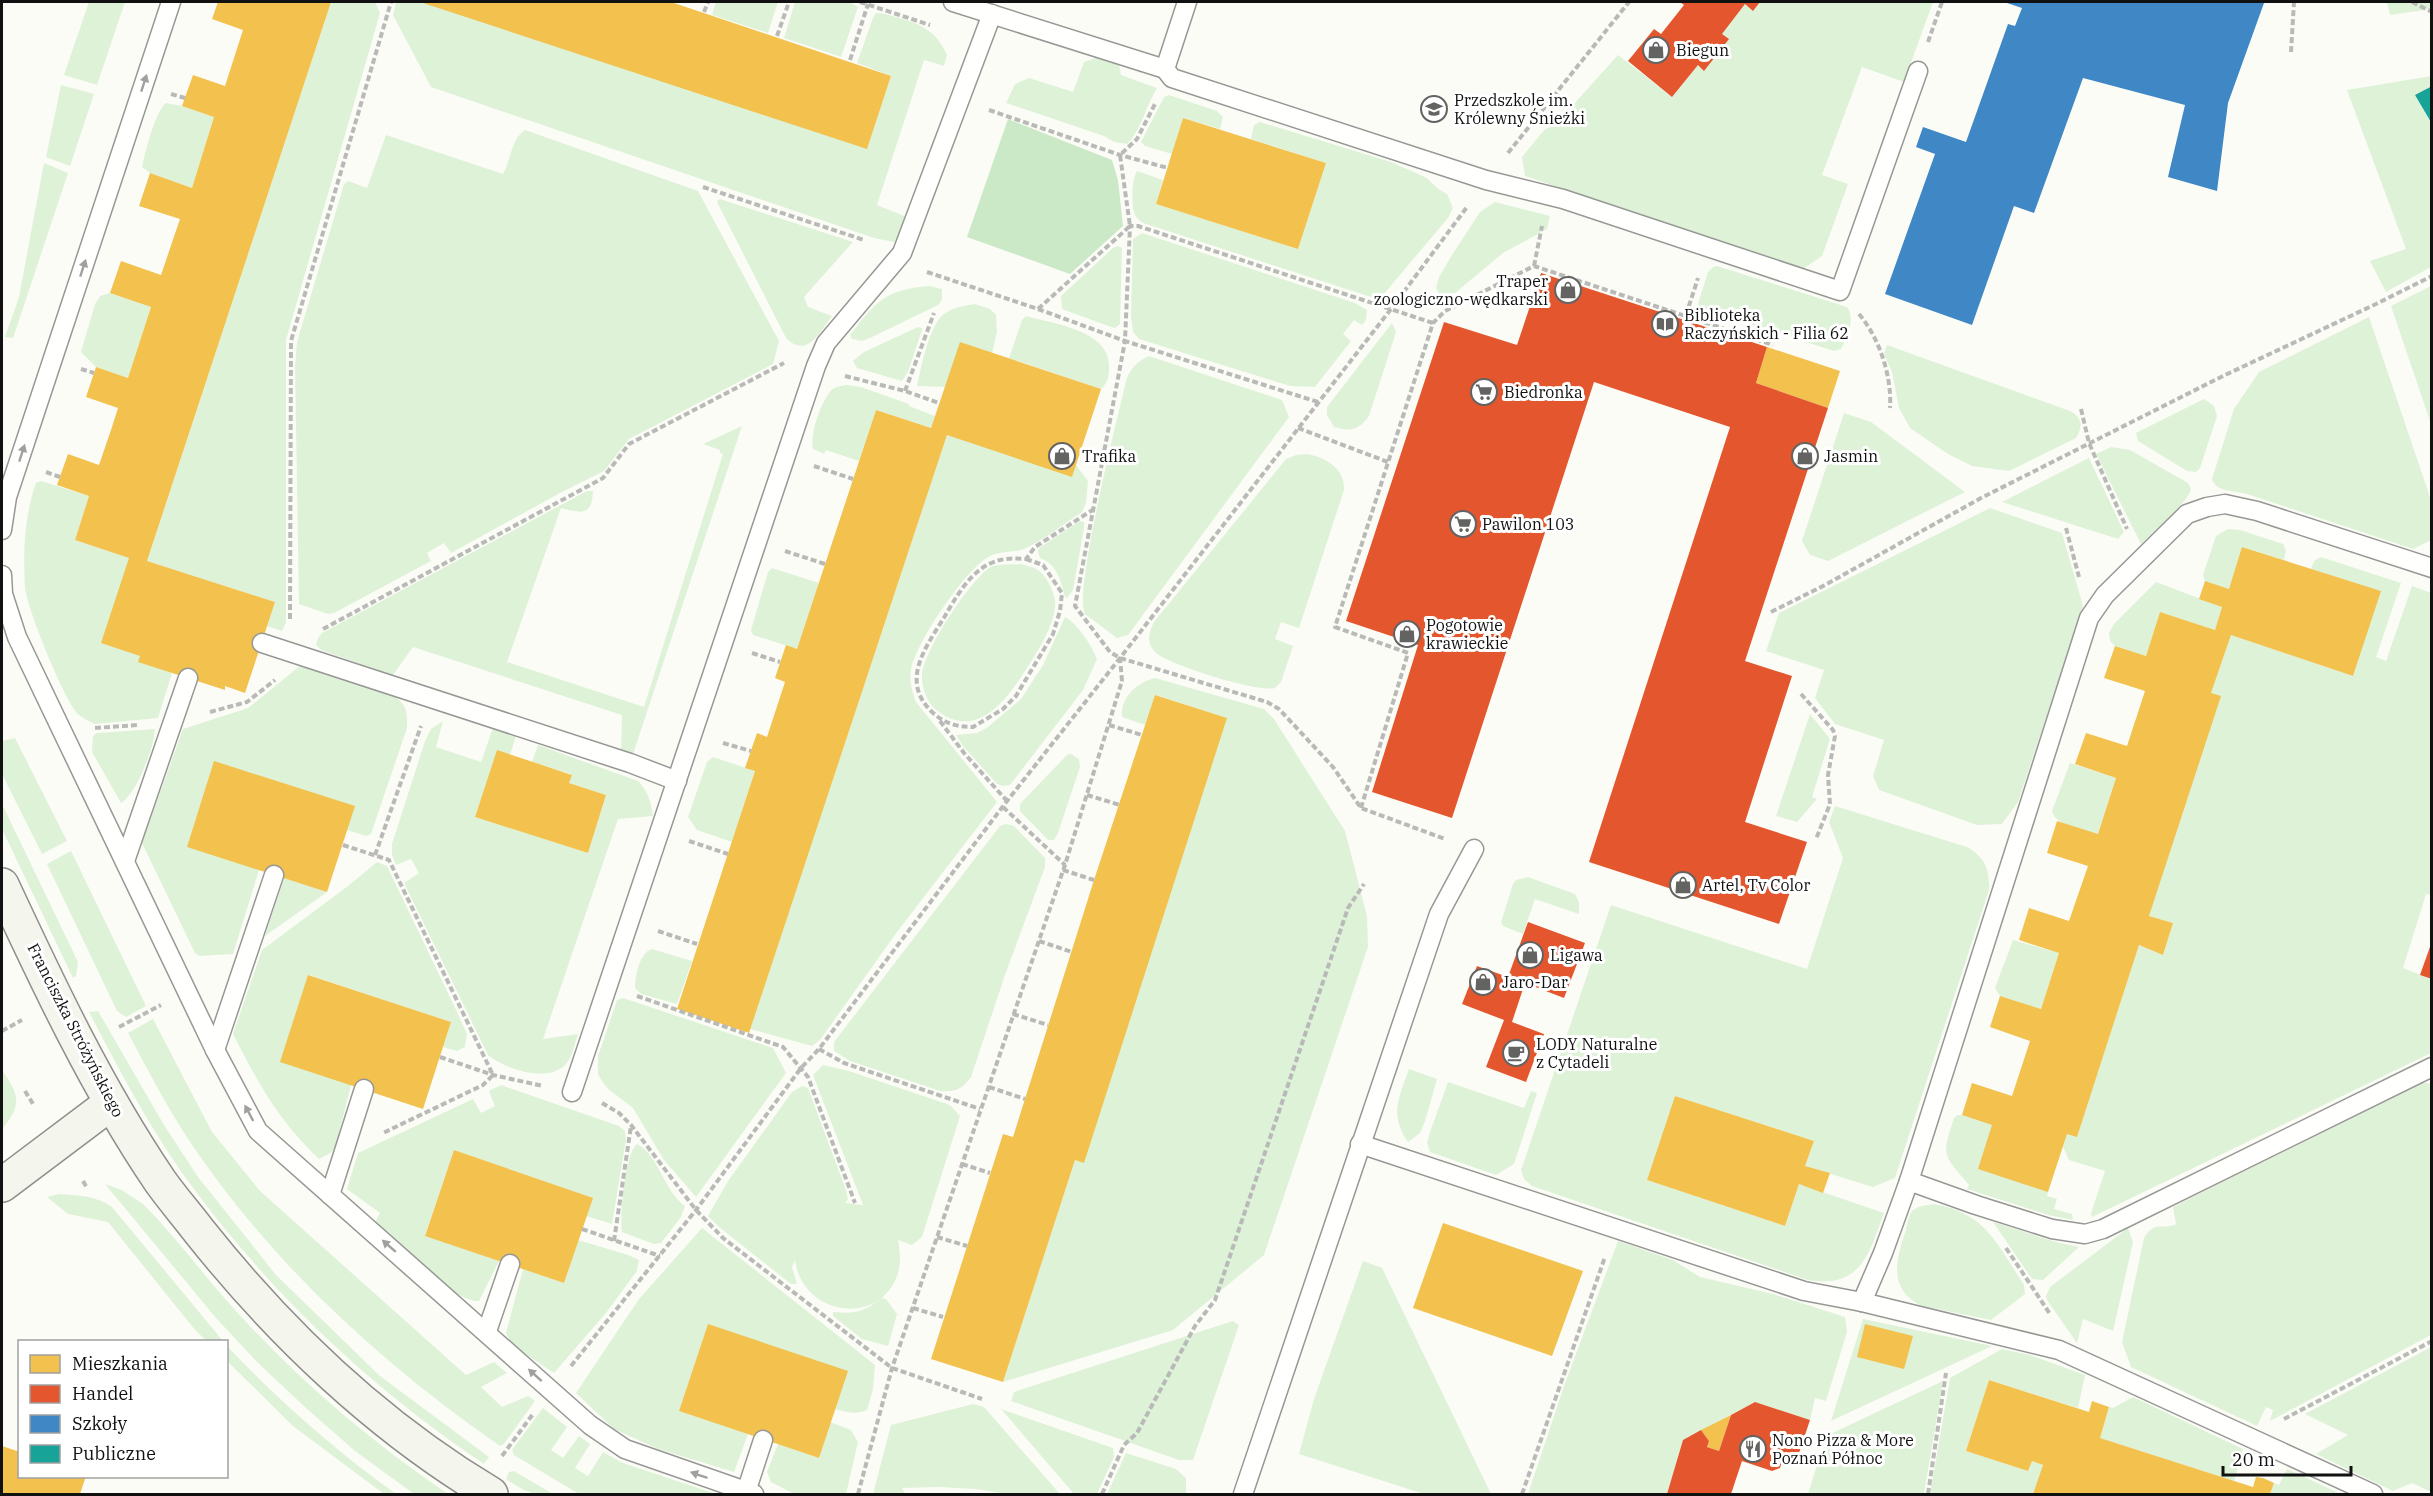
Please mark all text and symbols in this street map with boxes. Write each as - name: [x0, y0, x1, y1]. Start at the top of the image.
- shop icon: Biegun: [1641, 35, 1671, 65]
- place label: Biegun: [1676, 40, 1729, 60]
- one-way arrow: [139, 74, 149, 92]
- place label: Przedszkole im. Królewny Śnieżki: [1454, 90, 1585, 128]
- school or university icon: Przedszkole im. Królewny Śnieżki: [1419, 94, 1449, 124]
- one-way arrow: [78, 259, 88, 277]
- place label: Traper zoologiczno-wędkarski: [1374, 271, 1548, 309]
- shop icon: Traper zoologiczno-wędkarski: [1553, 275, 1583, 305]
- place label: Biblioteka Raczyńskich - Filia 62: [1684, 305, 1849, 343]
- library icon: Biblioteka Raczyńskich - Filia 62: [1650, 309, 1680, 339]
- supermarket icon: Biedronka: [1469, 377, 1499, 407]
- place label: Biedronka: [1504, 382, 1583, 402]
- shop icon: Trafika: [1047, 441, 1077, 471]
- shop icon: Jasmin: [1790, 441, 1820, 471]
- one-way arrow: [17, 444, 27, 462]
- place label: Trafika: [1082, 446, 1136, 466]
- place label: Jasmin: [1824, 446, 1878, 466]
- supermarket icon: Pawilon 103: [1448, 509, 1478, 539]
- place label: Pawilon 103: [1482, 514, 1574, 534]
- place label: Pogotowie krawieckie: [1426, 615, 1508, 653]
- shop icon: Pogotowie krawieckie: [1392, 619, 1422, 649]
- shop icon: Artel, Tv Color: [1668, 870, 1698, 900]
- place label: Artel, Tv Color: [1702, 875, 1810, 895]
- street label: Franciszka Stróżyńskiego: [23, 940, 129, 1120]
- shop icon: Ligawa: [1515, 940, 1545, 970]
- place label: Ligawa: [1550, 945, 1603, 965]
- shop icon: Jaro-Dar: [1468, 967, 1498, 997]
- place label: Jaro-Dar: [1502, 972, 1568, 992]
- place label: LODY Naturalne z Cytadeli: [1536, 1034, 1657, 1072]
- cafe icon: LODY Naturalne z Cytadeli: [1501, 1038, 1531, 1068]
- one-way arrow: [244, 1104, 254, 1121]
- one-way arrow: [382, 1240, 397, 1253]
- legend: [18, 1340, 228, 1478]
- text: Mieszkania: [72, 1352, 168, 1375]
- one-way arrow: [528, 1369, 543, 1382]
- text: Handel: [72, 1382, 134, 1405]
- text: Szkoły: [72, 1412, 127, 1435]
- place label: Nono Pizza & More Poznań Północ: [1772, 1430, 1914, 1468]
- restaurant icon: Nono Pizza & More Poznań Północ: [1738, 1434, 1768, 1464]
- scale bar: [2223, 1439, 2350, 1477]
- text: Publiczne: [72, 1442, 156, 1465]
- text: 20 m: [2232, 1448, 2275, 1471]
- one-way arrow: [690, 1470, 708, 1480]

